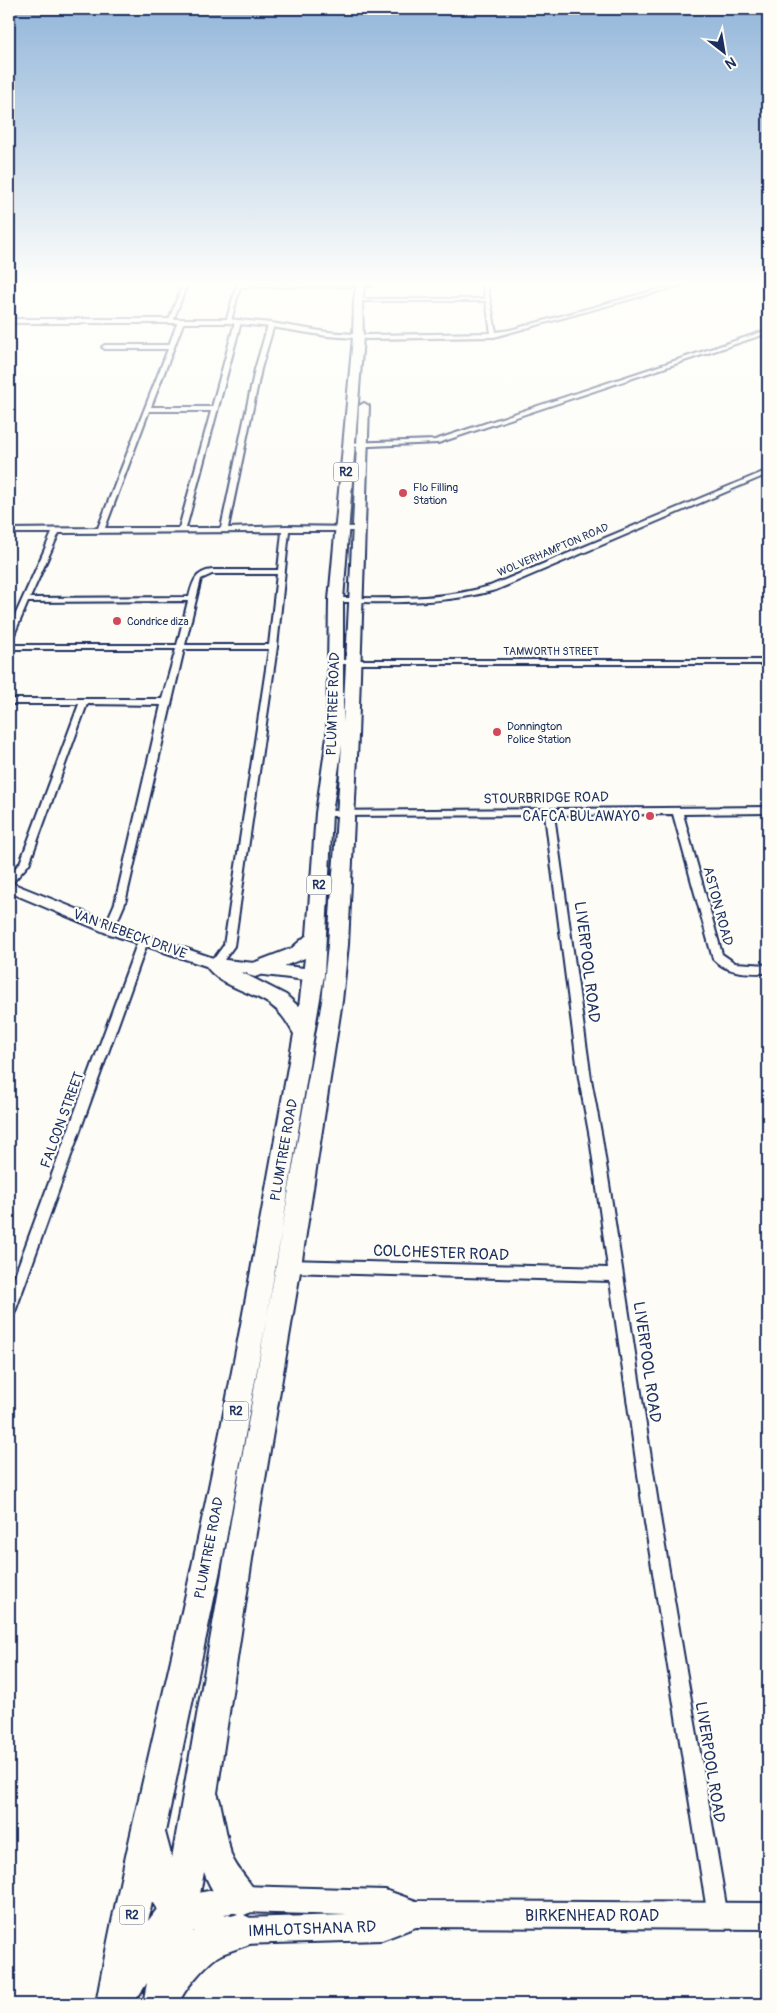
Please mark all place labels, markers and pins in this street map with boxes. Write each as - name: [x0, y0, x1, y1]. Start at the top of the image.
- place label: Flo Filling Station: [413, 481, 458, 507]
- marker: Flo Filling Station: [397, 487, 409, 499]
- marker: Condrice diza: [111, 615, 123, 627]
- place label: Condrice diza: [127, 615, 189, 628]
- place label: Donnington Police Station: [507, 720, 571, 746]
- marker: Donnington Police Station: [491, 726, 503, 738]
- place label: CAFCA BULAWAYO: [523, 808, 640, 825]
- marker: CAFCA BULAWAYO: [644, 810, 656, 822]

